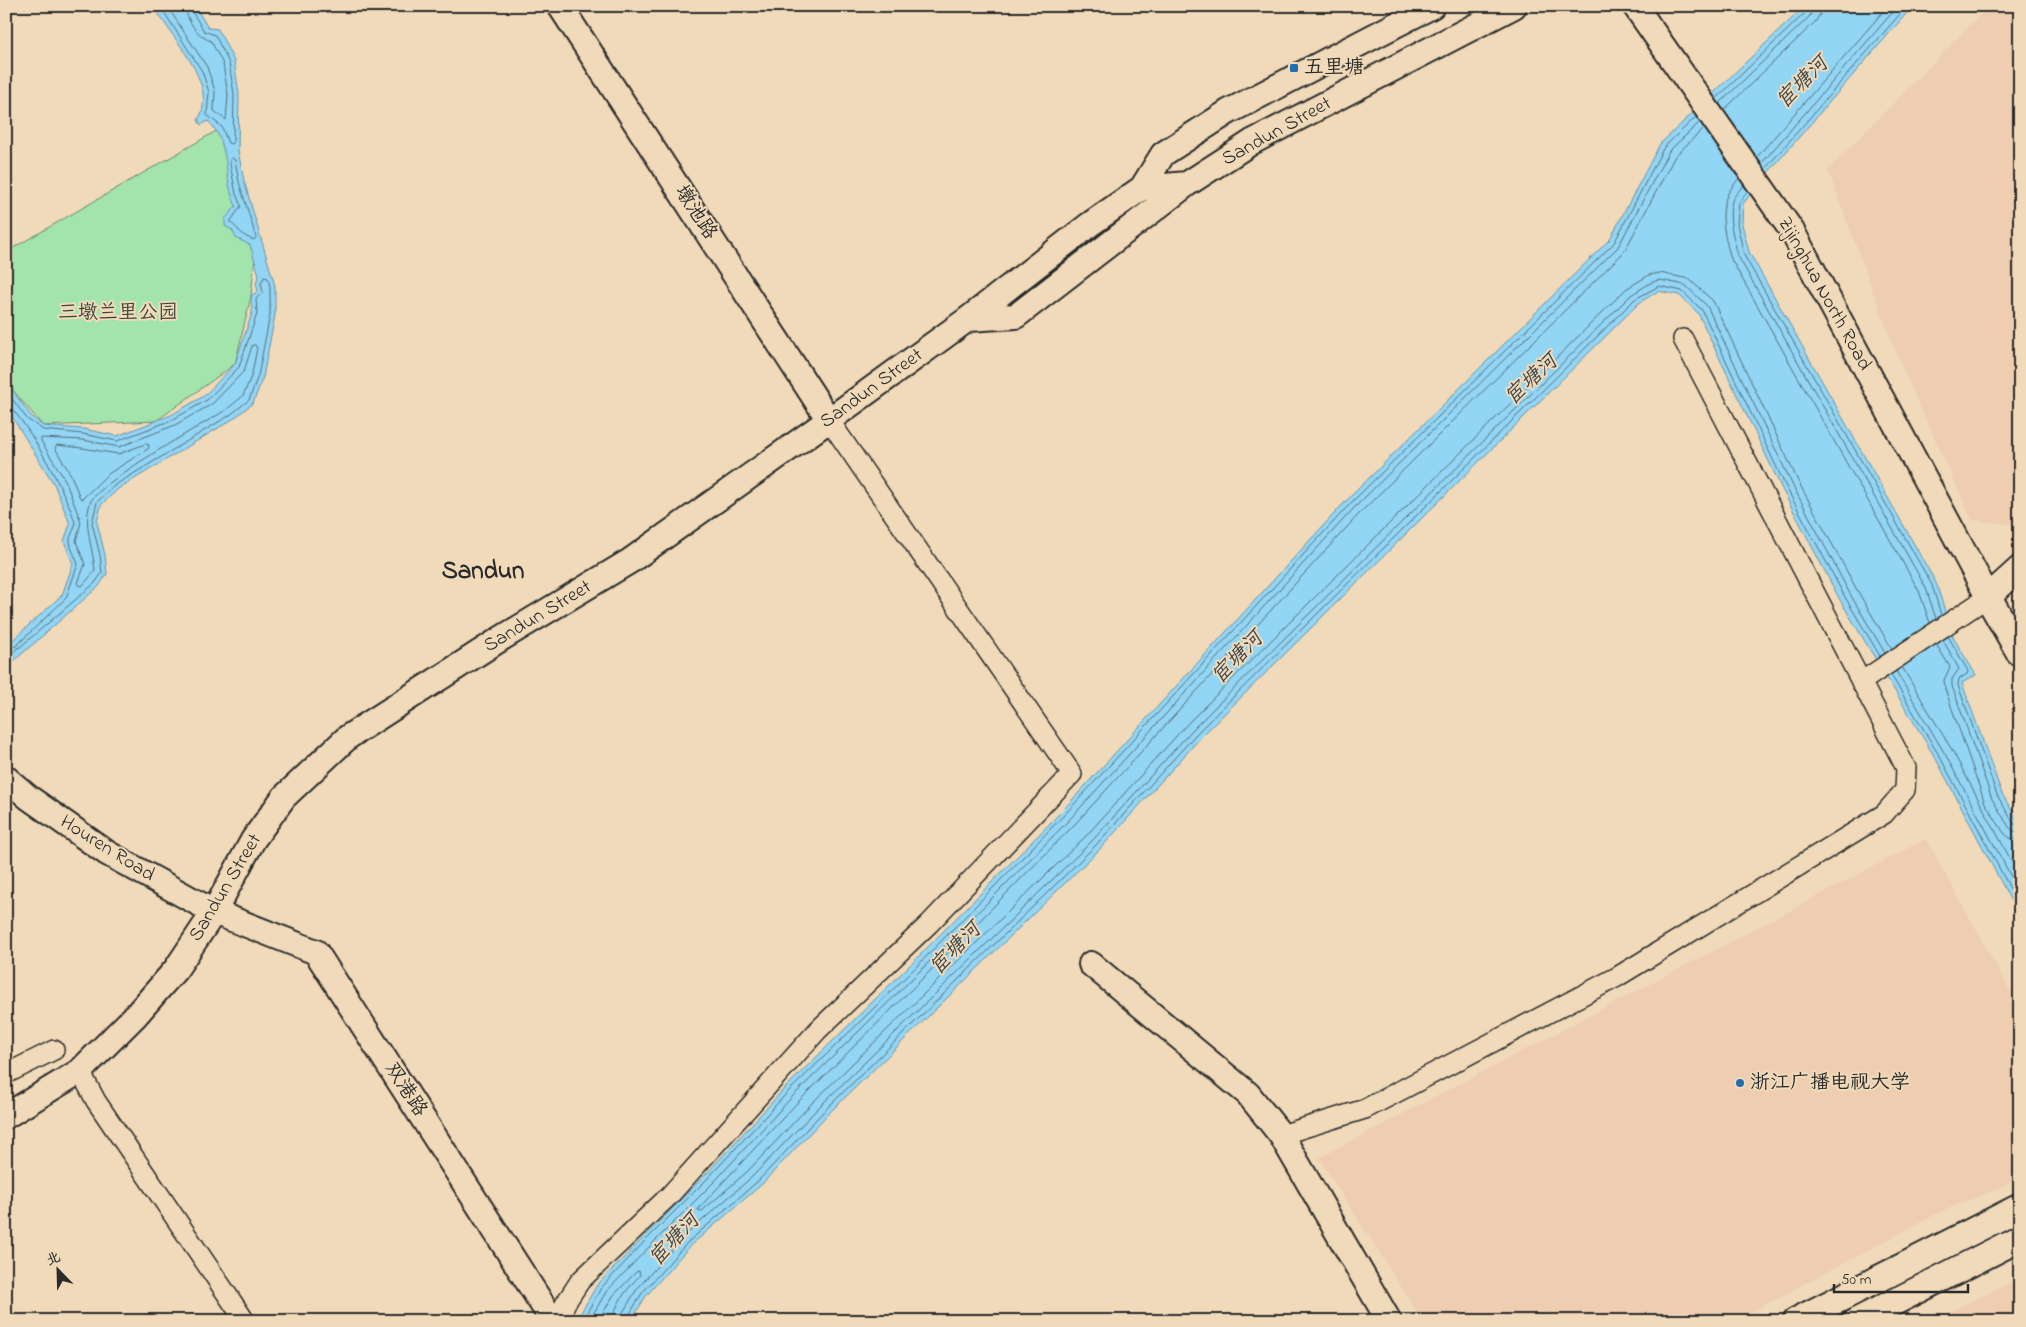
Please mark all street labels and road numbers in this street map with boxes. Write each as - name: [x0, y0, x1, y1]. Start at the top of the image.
- street label: Sandun Street: [1217, 90, 1337, 174]
- street label: 墩池路: [667, 180, 724, 247]
- street label: Zijinghua North Road: [1769, 212, 1878, 377]
- street label: Sandun Street: [814, 341, 930, 436]
- street label: Sandun Street: [479, 573, 598, 661]
- street label: Houren Road: [54, 808, 160, 890]
- street label: Sandun Street: [182, 828, 270, 947]
- street label: 双港路: [377, 1057, 434, 1124]

